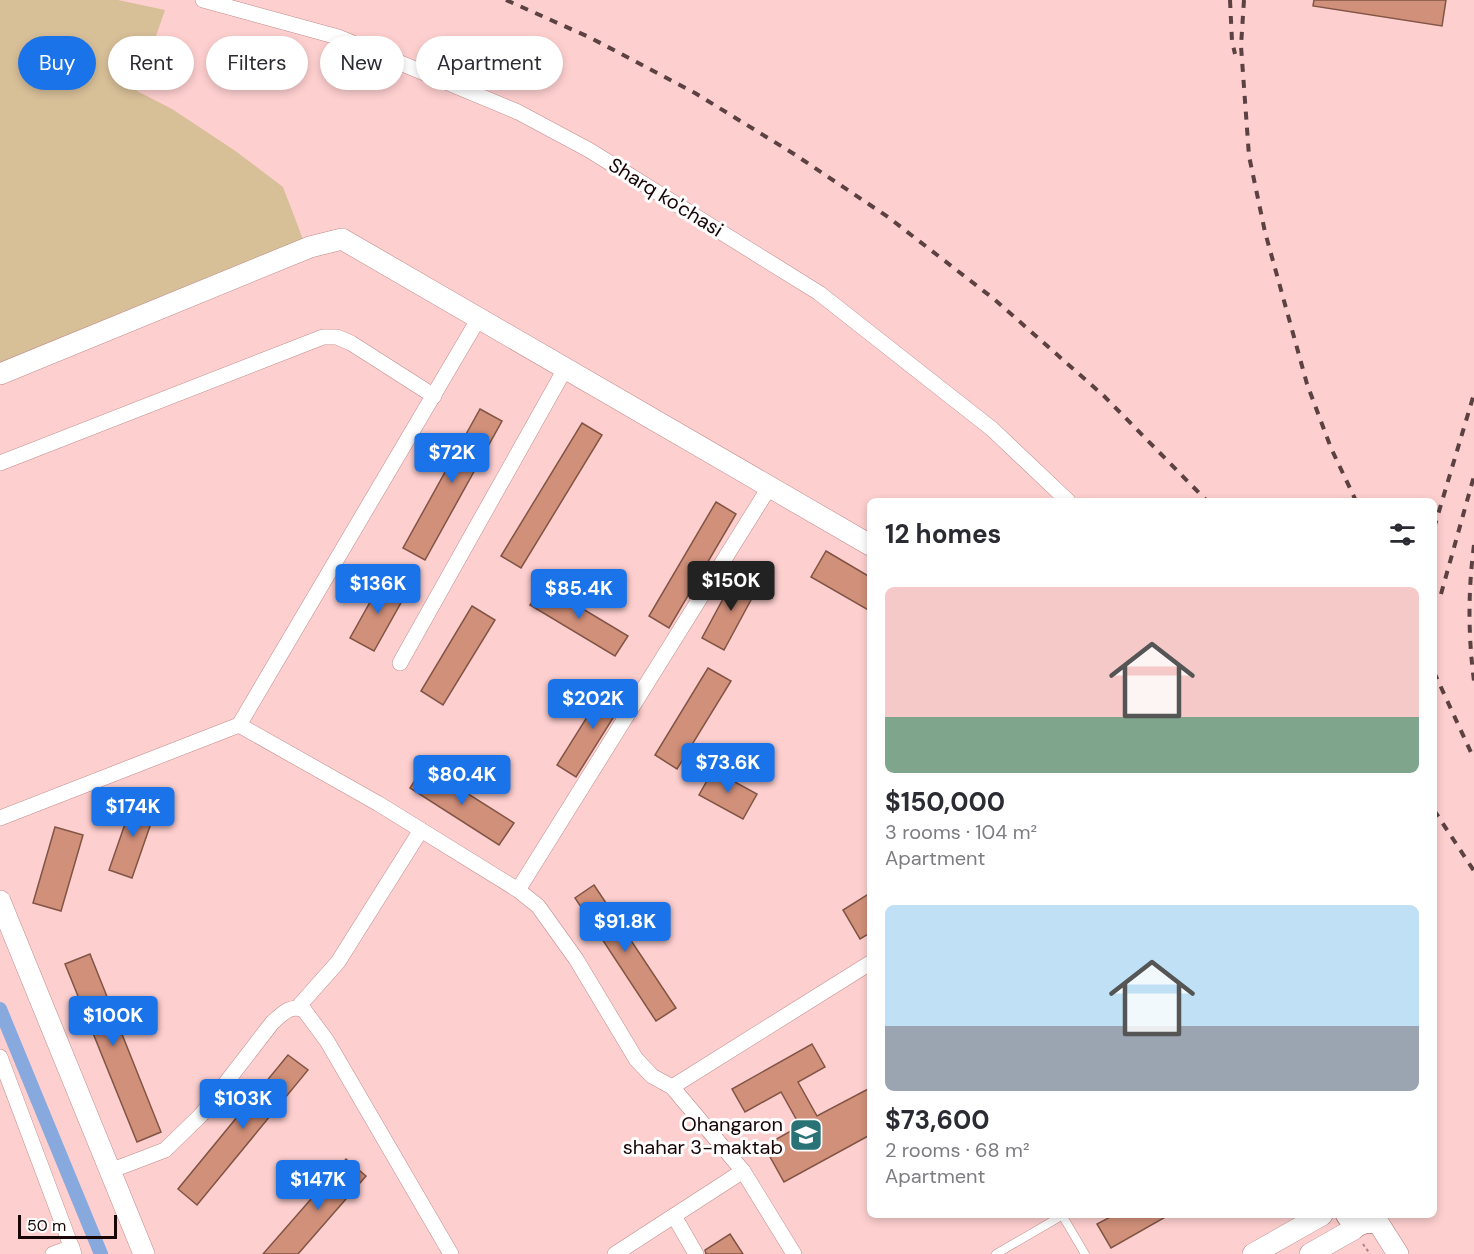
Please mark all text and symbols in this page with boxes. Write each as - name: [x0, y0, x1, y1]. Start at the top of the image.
- chip: Buy: [18, 36, 96, 90]
- chip: Rent: [108, 36, 194, 90]
- chip: Filters: [206, 36, 308, 90]
- chip: New: [320, 36, 404, 90]
- chip: Apartment: [416, 36, 563, 90]
- street label: Sharq ko'chasi: [604, 151, 728, 243]
- pin: $72K: [416, 433, 488, 484]
- text: $72K: [428, 439, 476, 465]
- text: 12 homes: [885, 517, 1001, 551]
- icon: filters: [1386, 518, 1419, 551]
- pin: $150K: [689, 561, 773, 612]
- pin: $136K: [336, 564, 420, 615]
- text: $150K: [702, 567, 760, 593]
- pin: $85.4K: [530, 569, 628, 620]
- text: $136K: [349, 570, 407, 596]
- text: $85.4K: [545, 575, 613, 601]
- icon: home: [1098, 626, 1206, 734]
- pin: $202K: [551, 679, 635, 730]
- text: $202K: [562, 685, 624, 711]
- pin: $73.6K: [679, 743, 777, 794]
- text: $73.6K: [696, 749, 760, 775]
- pin: $80.4K: [413, 755, 511, 806]
- text: $80.4K: [427, 761, 497, 787]
- text: $150,000: [885, 785, 1005, 819]
- pin: $174K: [91, 787, 175, 838]
- text: $174K: [105, 793, 161, 819]
- text: 3 rooms · 104 m²: [885, 819, 1037, 845]
- text: Apartment: [885, 845, 985, 871]
- pin: $91.8K: [576, 902, 674, 953]
- text: $91.8K: [594, 908, 656, 934]
- icon: home: [1098, 944, 1206, 1052]
- pin: $100K: [71, 996, 155, 1047]
- text: $100K: [83, 1002, 143, 1028]
- pin: $103K: [201, 1079, 285, 1130]
- text: $103K: [214, 1085, 272, 1111]
- text: $73,600: [885, 1103, 990, 1137]
- place label: Ohangaron shahar 3-maktab: [623, 1111, 783, 1160]
- school or university icon: Ohangaron shahar 3-maktab: [788, 1117, 824, 1153]
- text: 2 rooms · 68 m²: [885, 1137, 1030, 1163]
- pin: $147K: [276, 1160, 360, 1211]
- text: Apartment: [885, 1163, 985, 1189]
- text: $147K: [290, 1166, 346, 1192]
- scale bar: [18, 1212, 117, 1240]
- text: 50 m: [27, 1215, 66, 1236]

